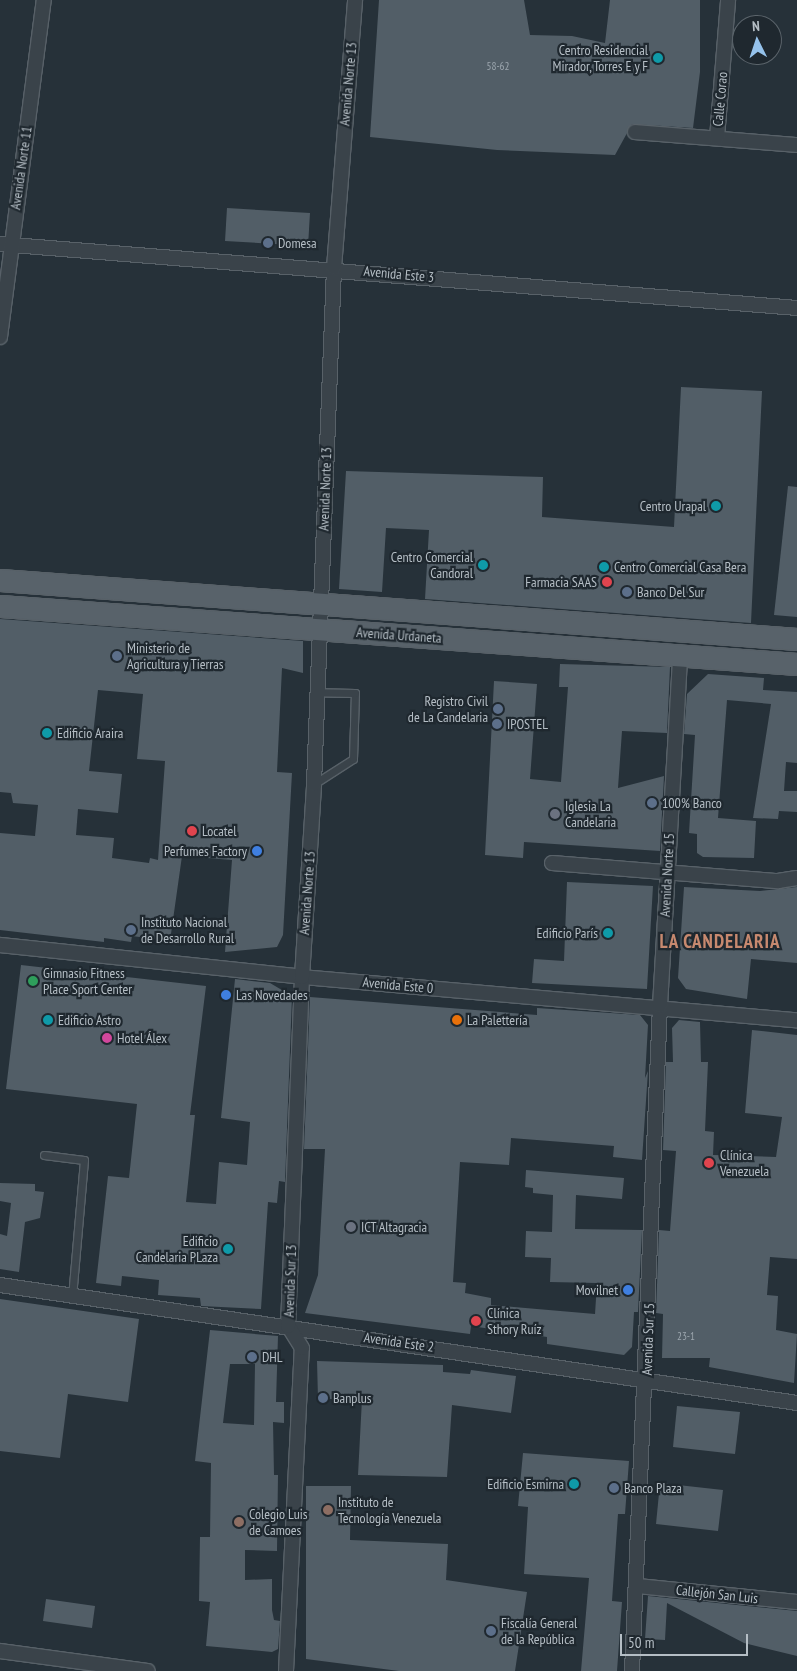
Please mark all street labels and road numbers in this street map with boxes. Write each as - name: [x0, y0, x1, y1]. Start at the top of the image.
- street label: Avenida Norte 13: [336, 41, 360, 127]
- street label: Calle Corao: [709, 71, 731, 127]
- street label: Avenida Norte 11: [7, 125, 35, 211]
- street label: Avenida Este 3: [363, 263, 435, 285]
- street label: Avenida Norte 13: [315, 447, 335, 531]
- street label: Avenida Urdaneta: [356, 624, 442, 646]
- street label: Avenida Norte 15: [656, 833, 678, 917]
- street label: Avenida Norte 13: [296, 850, 318, 936]
- street label: Avenida Este 0: [362, 974, 434, 996]
- street label: Avenida Sur 13: [280, 1244, 300, 1318]
- street label: Avenida Sur 15: [638, 1302, 658, 1376]
- street label: Avenida Este 2: [363, 1329, 435, 1355]
- street label: Callejón San Luis: [675, 1581, 759, 1607]

